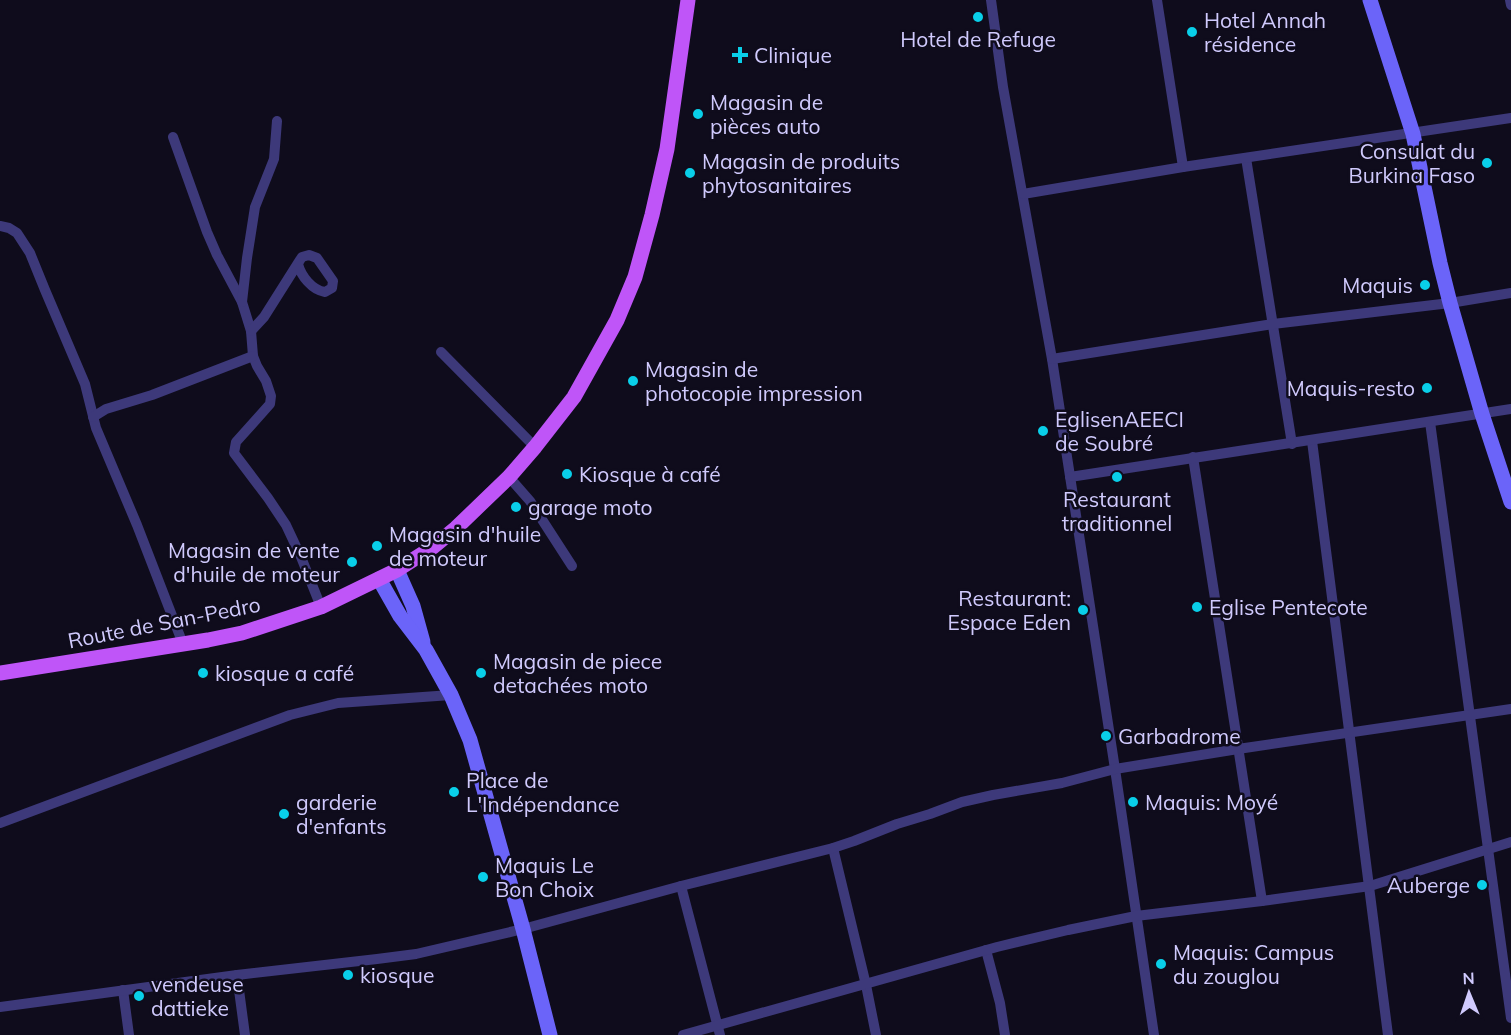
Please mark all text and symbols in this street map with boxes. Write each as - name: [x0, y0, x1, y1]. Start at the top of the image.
- place label: Hotel Annah résidence: [1204, 7, 1326, 57]
- marker: Hotel de Refuge: [971, 10, 985, 24]
- marker: Hotel Annah résidence: [1185, 25, 1199, 39]
- place label: Hotel de Refuge: [900, 26, 1056, 52]
- place label: Clinique: [754, 42, 832, 68]
- marker: Clinique: [731, 46, 749, 64]
- place label: Magasin de pièces auto: [710, 89, 823, 139]
- marker: Magasin de pièces auto: [691, 107, 705, 121]
- place label: Consulat du Burkina Faso: [1348, 138, 1475, 188]
- place label: Magasin de produits phytosanitaires: [702, 148, 900, 198]
- marker: Consulat du Burkina Faso: [1480, 156, 1494, 170]
- marker: Magasin de produits phytosanitaires: [683, 166, 697, 180]
- place label: Maquis: [1342, 272, 1413, 298]
- marker: Maquis: [1418, 278, 1432, 292]
- place label: Magasin de photocopie impression: [645, 356, 863, 406]
- marker: Magasin de photocopie impression: [626, 374, 640, 388]
- place label: Maquis-resto: [1287, 375, 1415, 401]
- marker: Maquis-resto: [1420, 381, 1434, 395]
- place label: EglisenAEECI de Soubré: [1055, 406, 1184, 456]
- marker: EglisenAEECI de Soubré: [1036, 424, 1050, 438]
- place label: Kiosque à café: [579, 461, 721, 487]
- marker: Kiosque à café: [560, 467, 574, 481]
- marker: Restaurant traditionnel: [1110, 470, 1124, 484]
- place label: Restaurant traditionnel: [1062, 486, 1172, 536]
- place label: garage moto: [528, 494, 653, 520]
- marker: garage moto: [509, 500, 523, 514]
- place label: Magasin d'huile de moteur: [389, 521, 541, 571]
- place label: Magasin de vente d'huile de moteur: [168, 537, 340, 587]
- marker: Magasin d'huile de moteur: [370, 539, 384, 553]
- marker: Magasin de vente d'huile de moteur: [345, 555, 359, 569]
- place label: Restaurant: Espace Eden: [948, 585, 1071, 635]
- street label: Route de San-Pedro: [65, 591, 263, 653]
- place label: Eglise Pentecote: [1209, 594, 1368, 620]
- marker: Eglise Pentecote: [1190, 600, 1204, 614]
- marker: Restaurant: Espace Eden: [1076, 603, 1090, 617]
- place label: Magasin de piece detachées moto: [493, 648, 662, 698]
- place label: kiosque a café: [215, 660, 354, 686]
- marker: kiosque a café: [196, 666, 210, 680]
- marker: Magasin de piece detachées moto: [474, 666, 488, 680]
- place label: Garbadrome: [1118, 723, 1241, 749]
- marker: Garbadrome: [1099, 729, 1113, 743]
- place label: Place de L'Indépendance: [466, 767, 619, 817]
- marker: Place de L'Indépendance: [447, 785, 461, 799]
- place label: garderie d'enfants: [296, 789, 387, 839]
- place label: Maquis: Moyé: [1145, 789, 1278, 815]
- marker: Maquis: Moyé: [1126, 795, 1140, 809]
- marker: garderie d'enfants: [277, 807, 291, 821]
- place label: Maquis Le Bon Choix: [495, 852, 594, 902]
- marker: Maquis Le Bon Choix: [476, 870, 490, 884]
- place label: Auberge: [1387, 872, 1470, 898]
- marker: Auberge: [1475, 878, 1489, 892]
- place label: Maquis: Campus du zouglou: [1173, 939, 1334, 989]
- marker: Maquis: Campus du zouglou: [1154, 957, 1168, 971]
- place label: kiosque: [360, 962, 434, 988]
- north arrow: [1439, 963, 1499, 1023]
- marker: kiosque: [341, 968, 355, 982]
- text: N: [1462, 968, 1475, 988]
- place label: vendeuse dattieke: [151, 971, 244, 1021]
- marker: vendeuse dattieke: [132, 989, 146, 1003]

